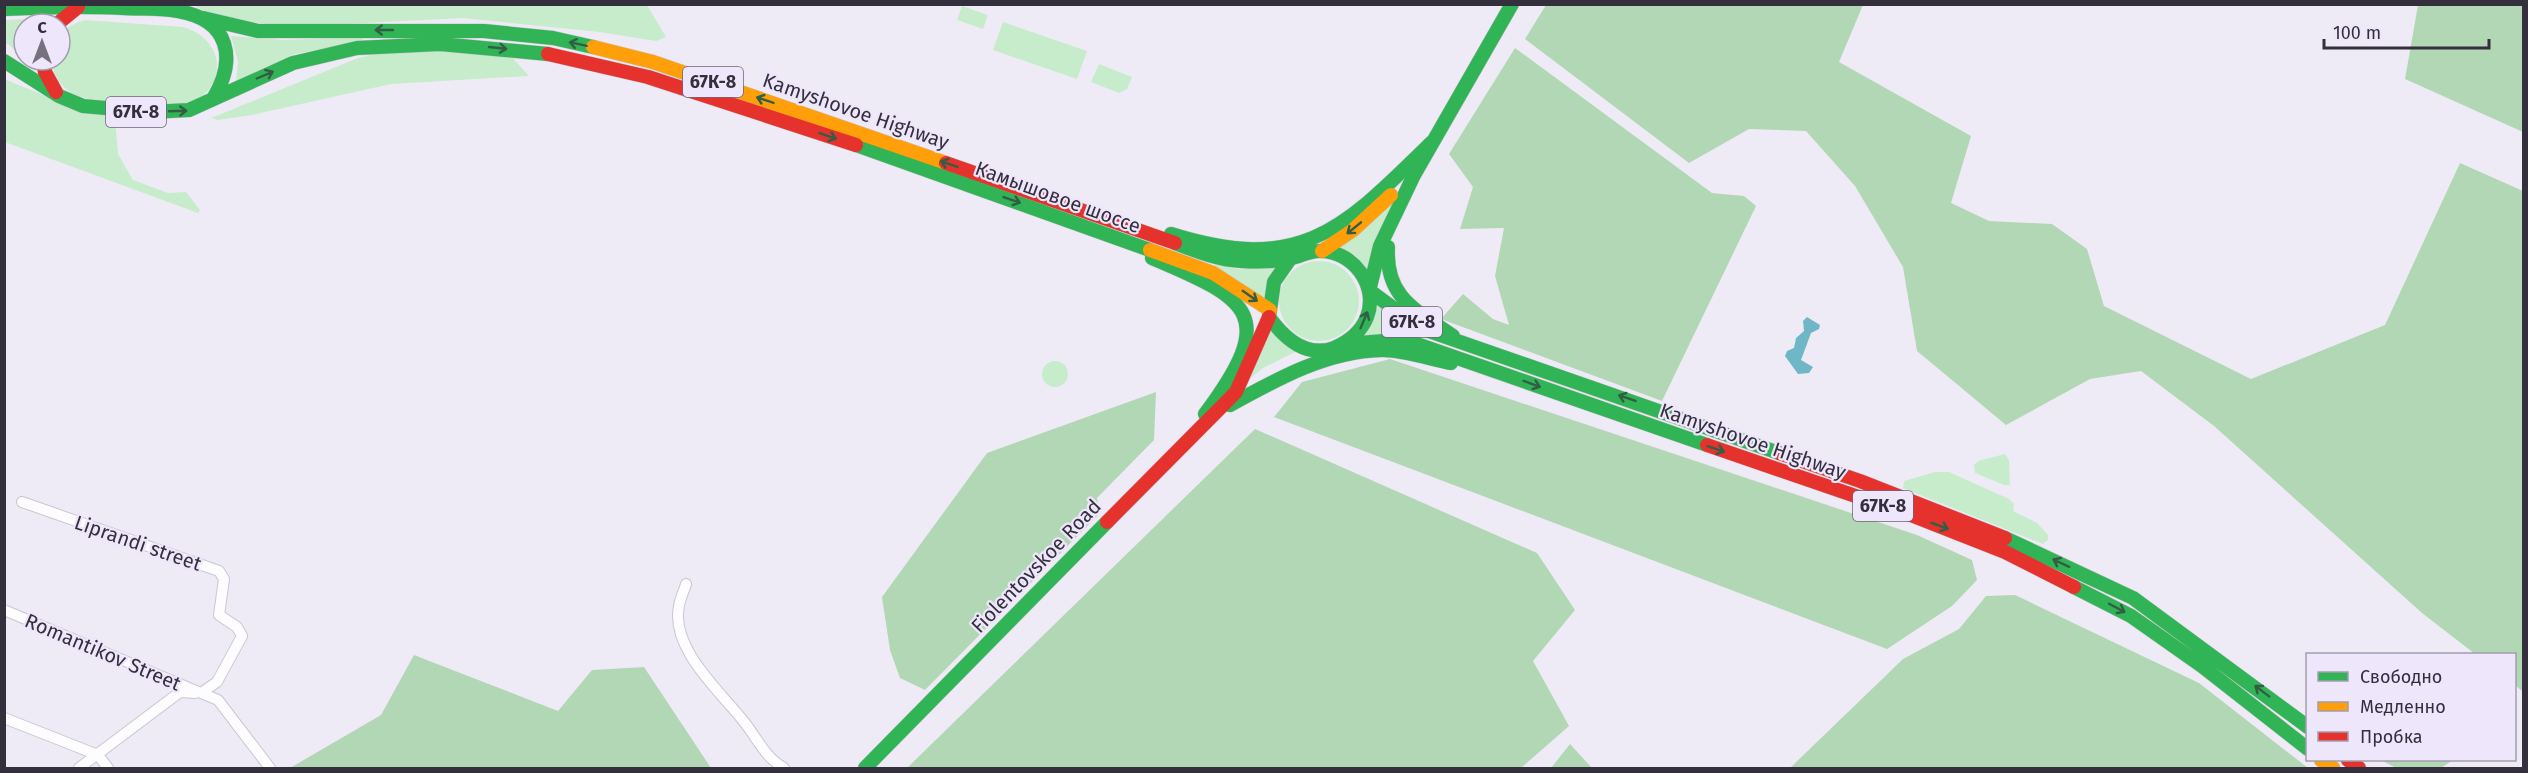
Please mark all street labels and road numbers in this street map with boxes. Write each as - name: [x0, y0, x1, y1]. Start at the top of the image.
- road number: 67К-8: [683, 67, 743, 97]
- street label: Kamyshovoe Highway: [760, 68, 952, 154]
- road number: 67К-8: [106, 97, 166, 127]
- street label: Камышовое шоссе: [972, 156, 1144, 238]
- road number: 67К-8: [1382, 307, 1442, 337]
- street label: Kamyshovoe Highway: [1657, 398, 1849, 484]
- road number: 67К-8: [1853, 491, 1913, 521]
- street label: Fiolentovskoe Road: [966, 494, 1106, 638]
- street label: Liprandi street: [71, 510, 205, 576]
- street label: Romantikov Street: [21, 608, 185, 696]

